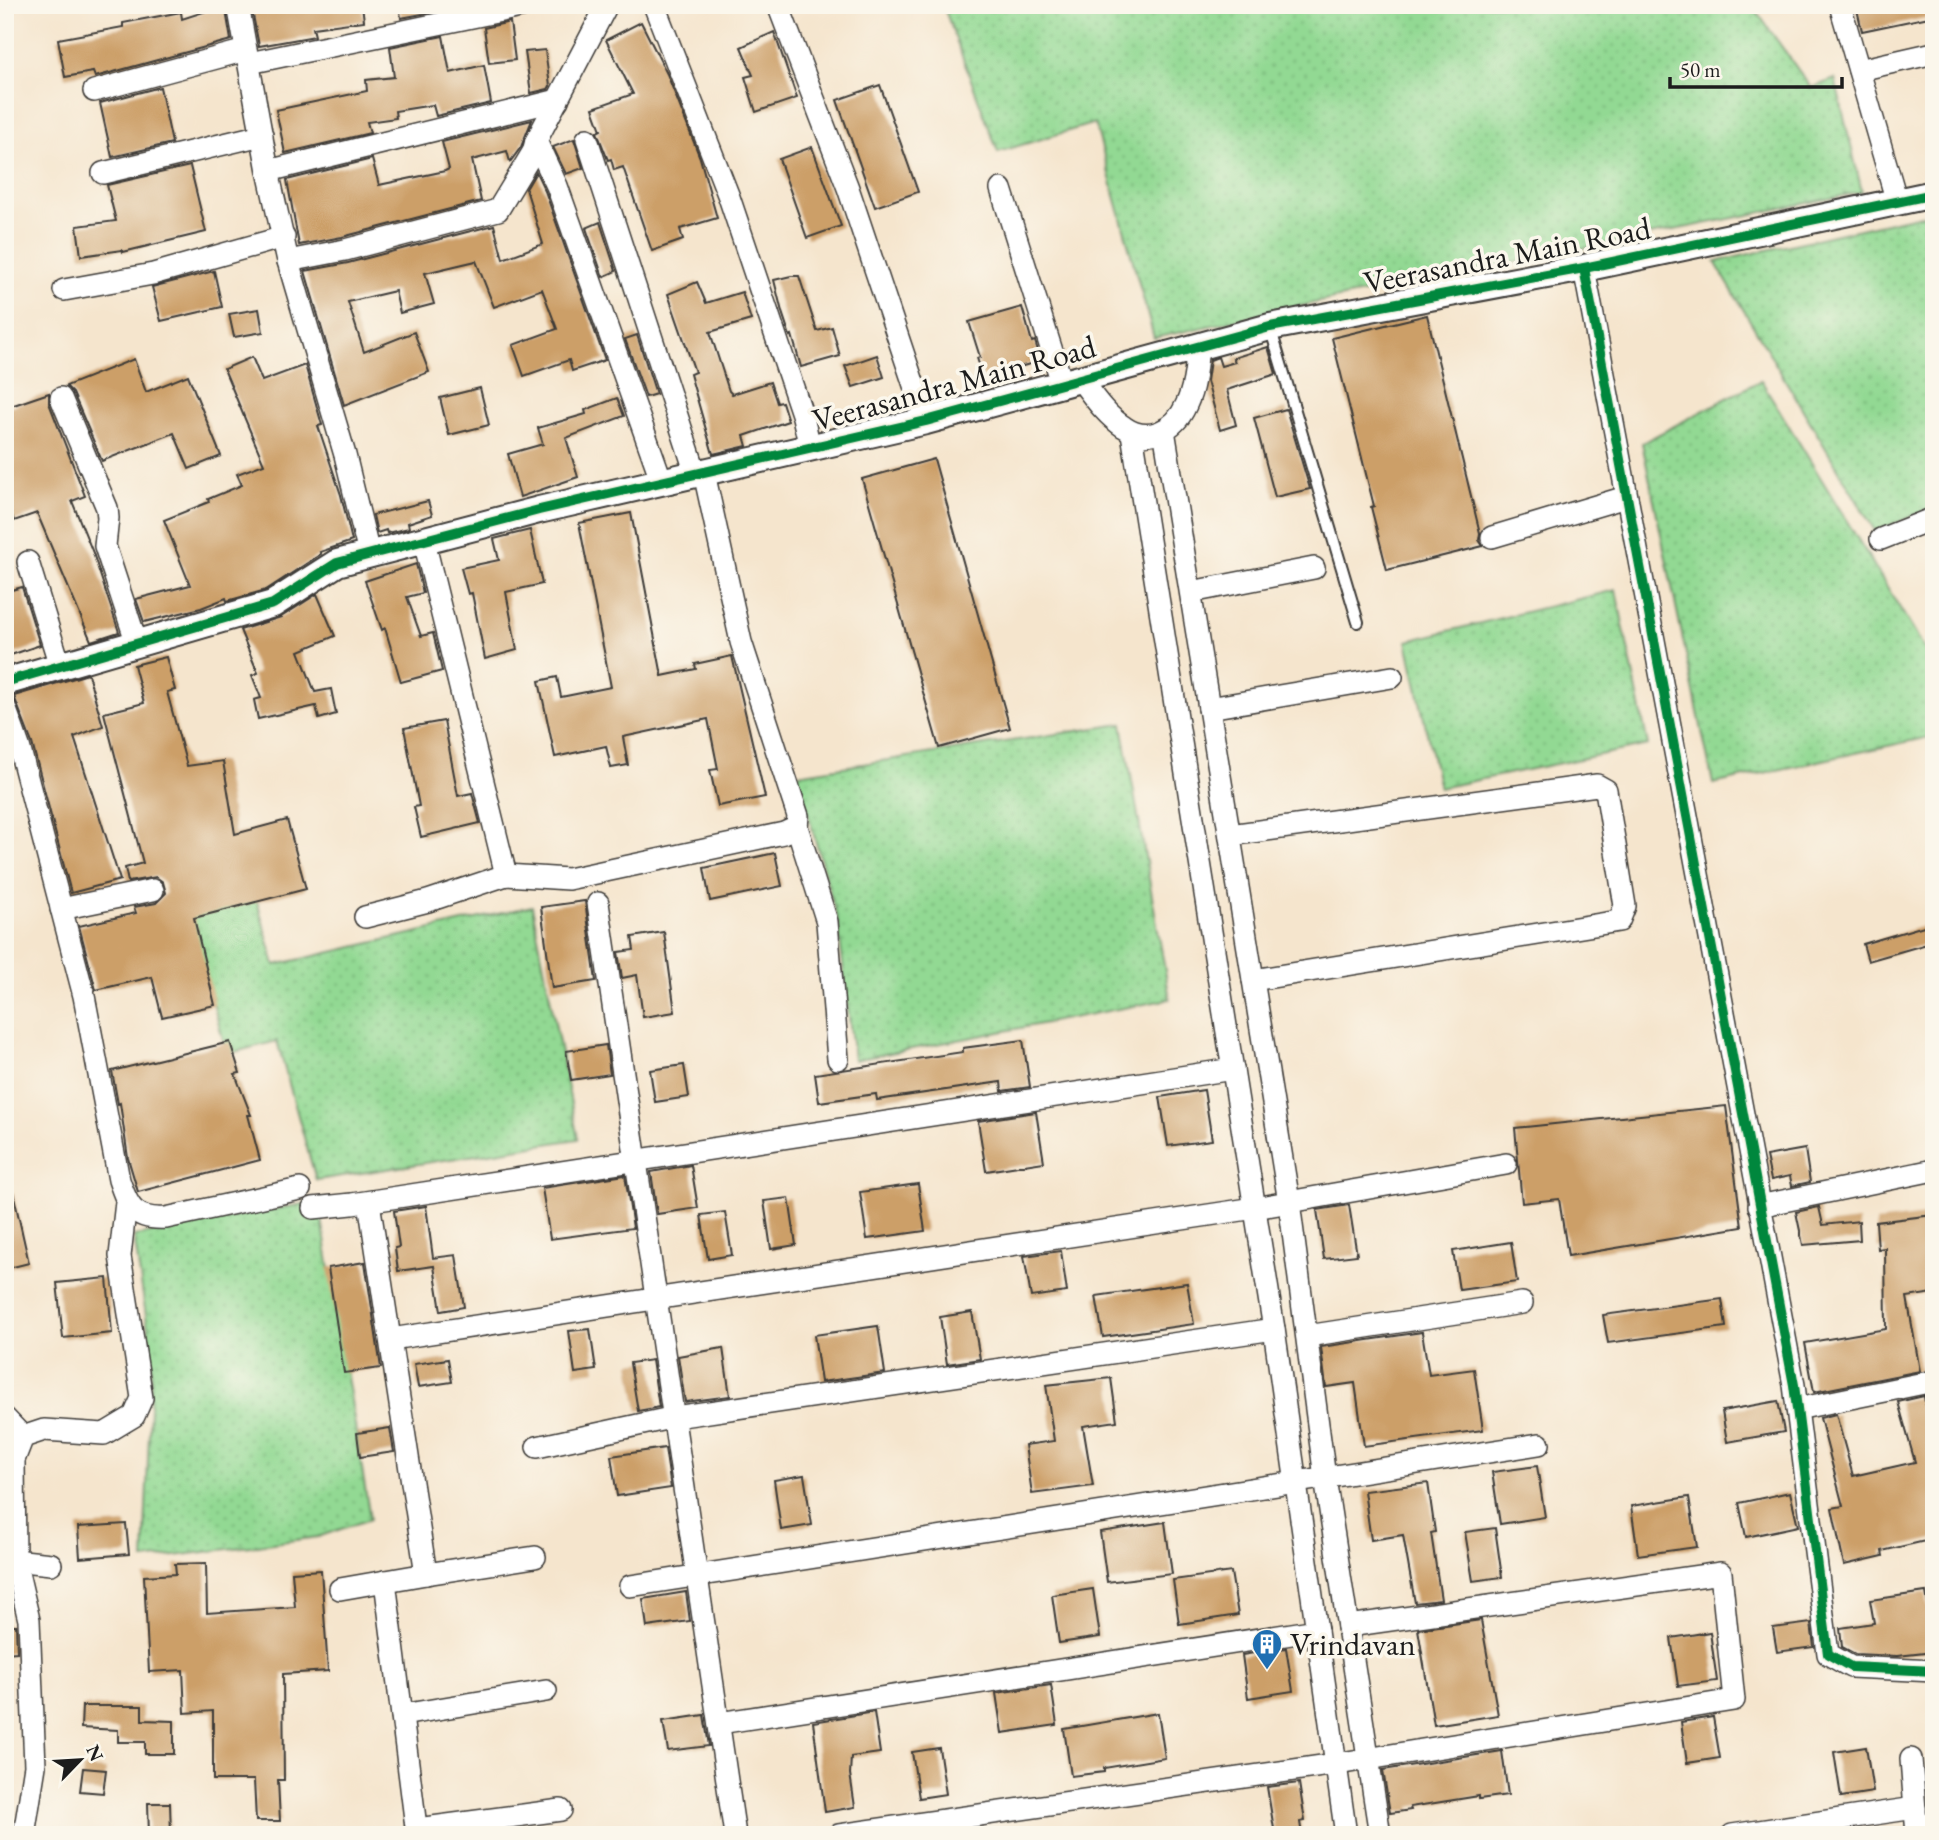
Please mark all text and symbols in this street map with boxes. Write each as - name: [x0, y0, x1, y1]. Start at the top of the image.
- scale bar: [1670, 46, 1841, 90]
- text: 50 m: [1680, 56, 1721, 83]
- street label: Veerasandra Main Road: [1360, 206, 1655, 303]
- street label: Veerasandra Main Road: [808, 325, 1101, 441]
- place label: Vrindavan: [1290, 1623, 1416, 1665]
- building icon: Vrindavan: [1250, 1627, 1284, 1671]
- north arrow: [46, 1724, 116, 1794]
- text: N: [80, 1741, 110, 1766]

